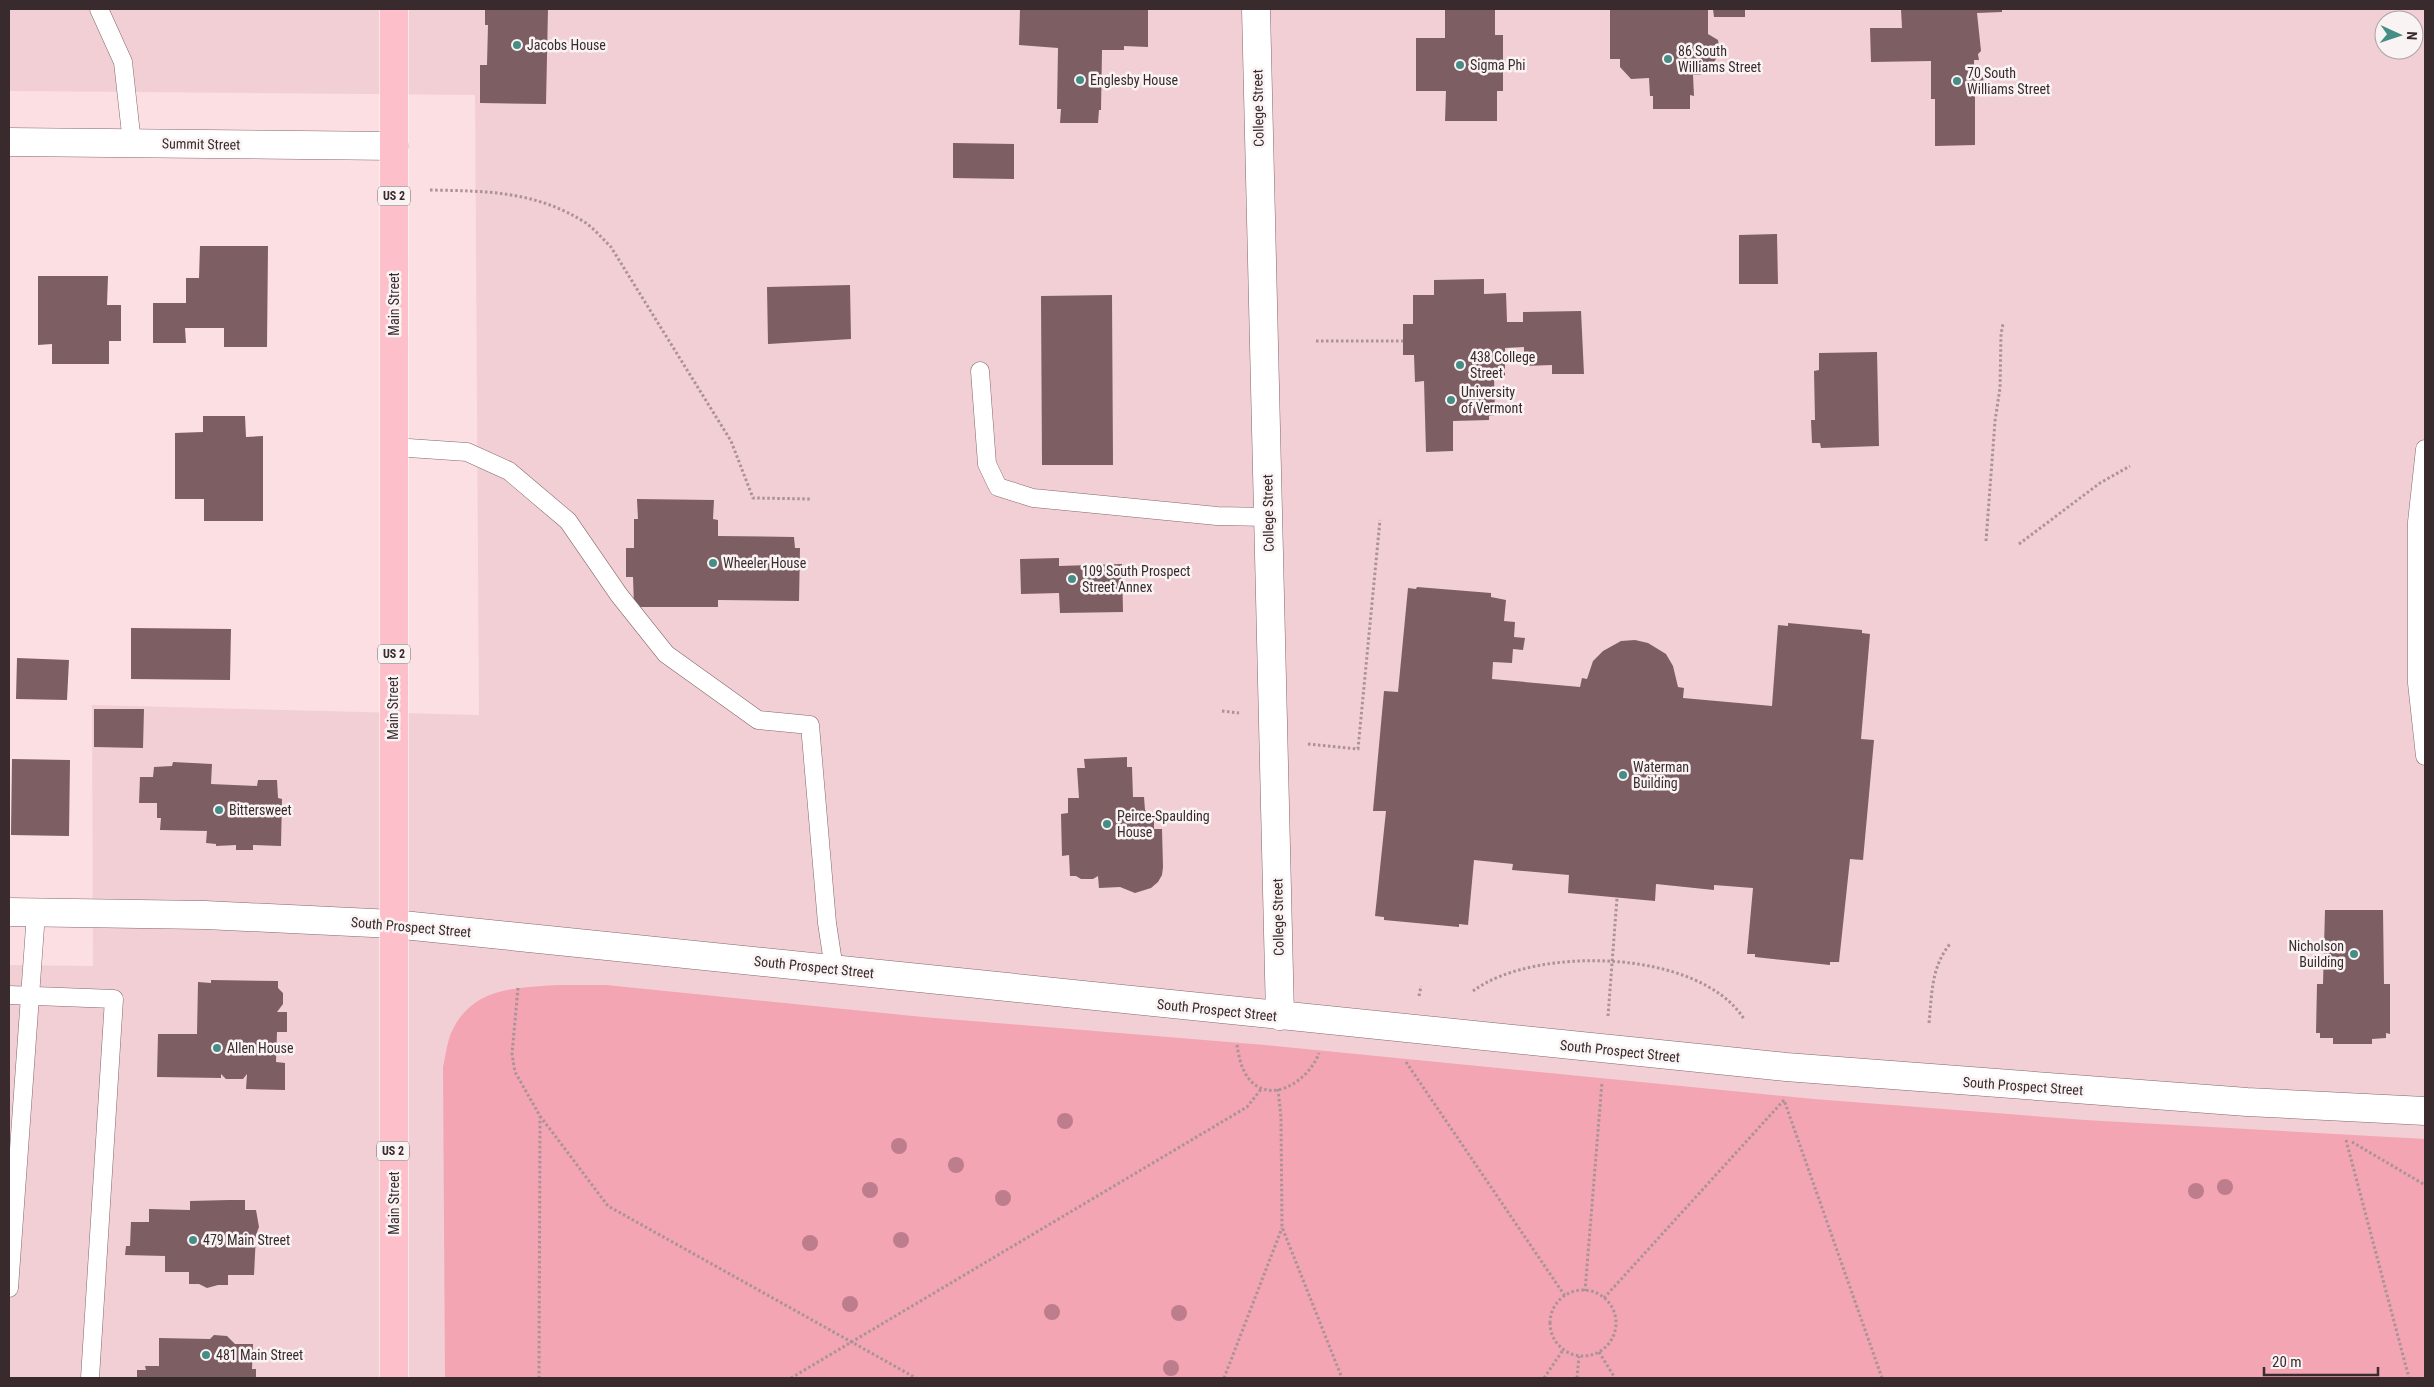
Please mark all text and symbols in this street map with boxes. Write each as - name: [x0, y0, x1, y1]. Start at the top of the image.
- north arrow: [2374, 10, 2424, 60]
- text: N: [2404, 31, 2420, 40]
- place label: Jacobs House: [527, 37, 606, 53]
- marker: Jacobs House: [511, 39, 523, 51]
- place label: 86 South Williams Street: [1678, 43, 1761, 75]
- marker: 86 South Williams Street: [1662, 53, 1674, 65]
- place label: Sigma Phi: [1470, 57, 1526, 73]
- marker: Sigma Phi: [1454, 59, 1466, 71]
- place label: 70 South Williams Street: [1967, 65, 2050, 97]
- street label: College Street: [1249, 69, 1267, 147]
- place label: Englesby House: [1090, 72, 1179, 88]
- marker: Englesby House: [1074, 74, 1086, 86]
- marker: 70 South Williams Street: [1951, 75, 1963, 87]
- street label: Summit Street: [162, 135, 240, 153]
- road number: US 2: [378, 187, 410, 206]
- street label: Main Street: [386, 272, 402, 336]
- place label: 438 College Street: [1470, 349, 1536, 381]
- marker: 438 College Street: [1454, 359, 1466, 371]
- place label: University of Vermont: [1461, 384, 1523, 416]
- marker: University of Vermont: [1445, 394, 1457, 406]
- street label: College Street: [1259, 474, 1277, 552]
- place label: Wheeler House: [723, 555, 807, 571]
- marker: Wheeler House: [707, 557, 719, 569]
- place label: 109 South Prospect Street Annex: [1082, 563, 1191, 595]
- marker: 109 South Prospect Street Annex: [1066, 573, 1078, 585]
- road number: US 2: [378, 644, 410, 664]
- street label: Main Street: [385, 676, 401, 740]
- place label: Waterman Building: [1633, 759, 1689, 791]
- marker: Waterman Building: [1617, 769, 1629, 781]
- place label: Bittersweet: [229, 802, 292, 818]
- marker: Bittersweet: [213, 804, 225, 816]
- place label: Peirce-Spaulding House: [1117, 808, 1210, 840]
- marker: Peirce-Spaulding House: [1101, 818, 1113, 830]
- street label: College Street: [1269, 878, 1287, 956]
- street label: South Prospect Street: [350, 914, 472, 940]
- place label: Nicholson Building: [2288, 938, 2344, 970]
- marker: Nicholson Building: [2348, 948, 2360, 960]
- street label: South Prospect Street: [753, 953, 875, 981]
- street label: South Prospect Street: [1156, 996, 1278, 1024]
- street label: South Prospect Street: [1559, 1037, 1681, 1065]
- place label: Allen House: [227, 1040, 294, 1056]
- marker: Allen House: [211, 1042, 223, 1054]
- street label: South Prospect Street: [1962, 1074, 2084, 1098]
- road number: US 2: [377, 1142, 409, 1160]
- street label: Main Street: [386, 1171, 402, 1235]
- place label: 479 Main Street: [203, 1232, 290, 1248]
- marker: 479 Main Street: [187, 1234, 199, 1246]
- scale bar: [2264, 1344, 2378, 1376]
- place label: 481 Main Street: [216, 1347, 303, 1363]
- marker: 481 Main Street: [200, 1349, 212, 1361]
- text: 20 m: [2272, 1353, 2302, 1371]

